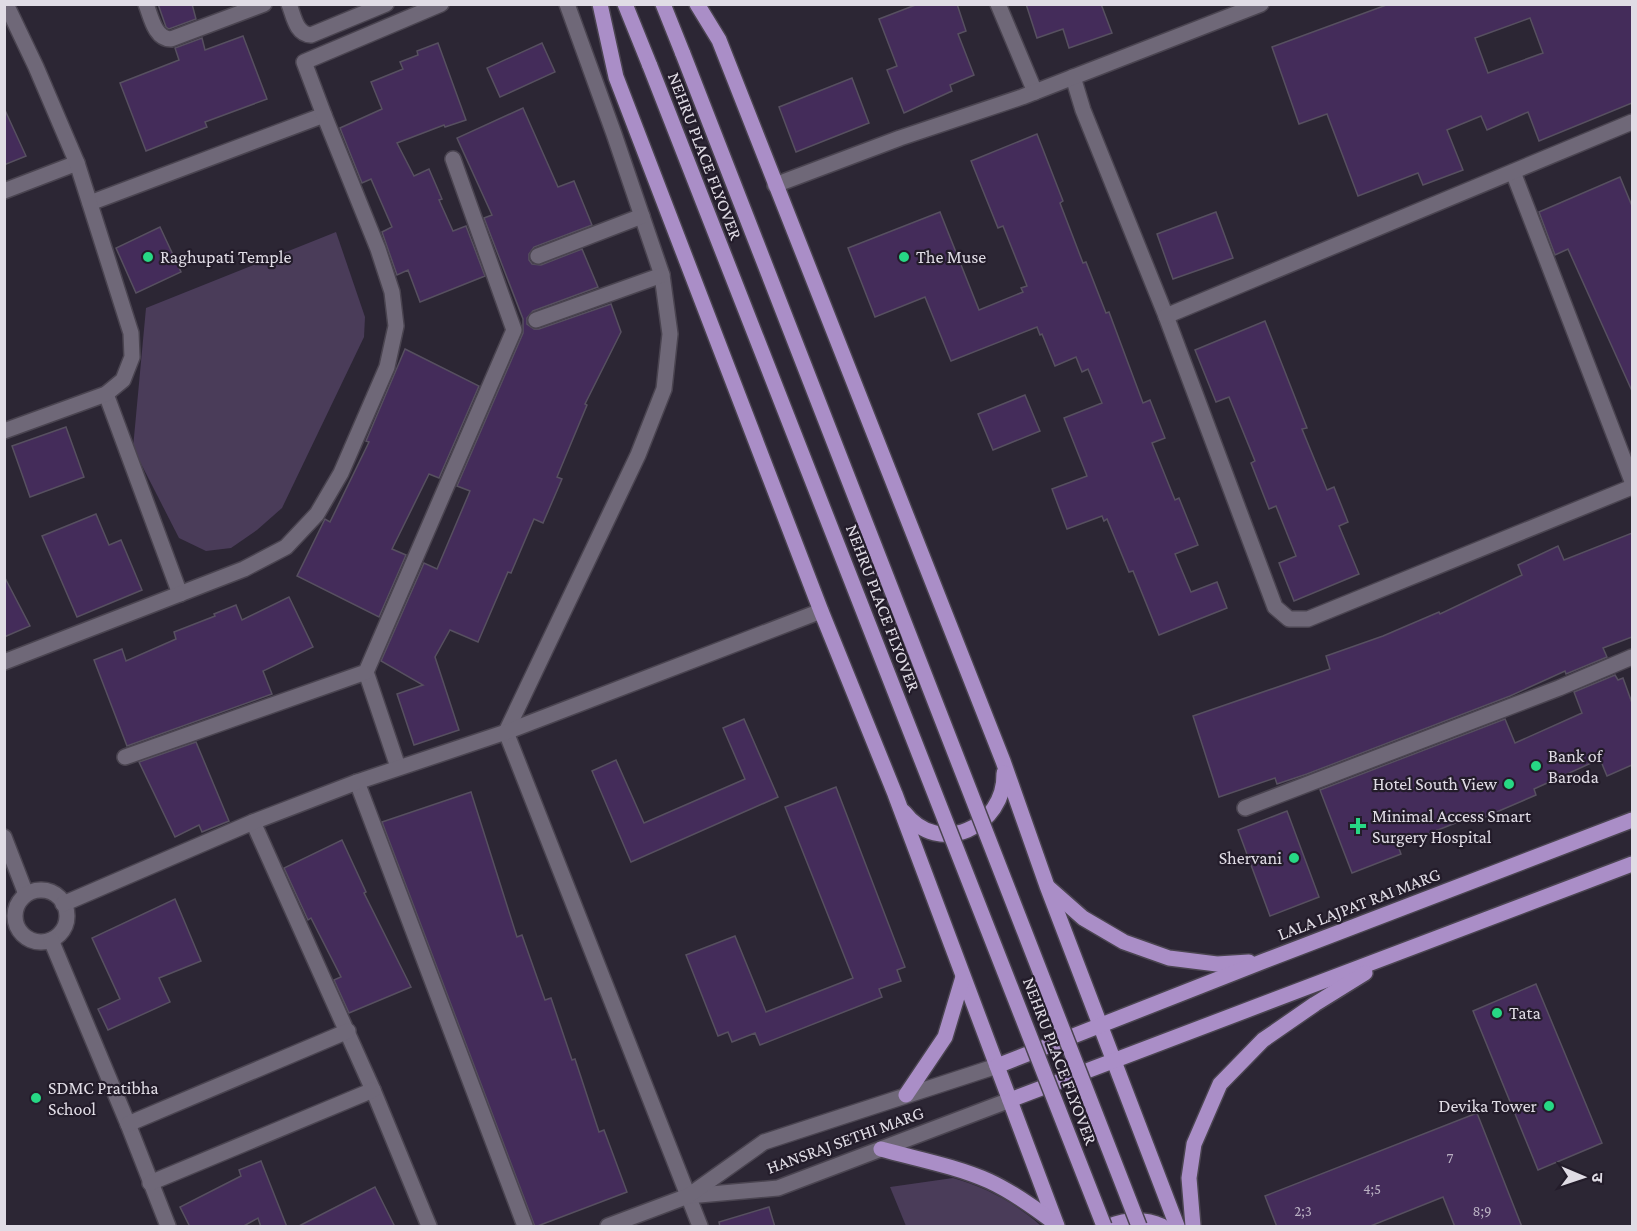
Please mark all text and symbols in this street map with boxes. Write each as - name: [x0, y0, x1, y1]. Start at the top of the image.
- street label: NEHRU PLACE FLYOVER: [664, 69, 747, 244]
- place label: Raghupati Temple: [160, 247, 292, 267]
- place label: The Muse: [916, 247, 986, 267]
- marker: Raghupati Temple: [141, 250, 155, 264]
- marker: The Muse: [897, 250, 911, 264]
- street label: NEHRU PLACE FLYOVER: [842, 521, 925, 696]
- place label: Bank of Baroda: [1548, 746, 1604, 787]
- marker: Bank of Baroda: [1529, 759, 1543, 773]
- place label: Hotel South View: [1373, 774, 1498, 794]
- marker: Hotel South View: [1502, 777, 1516, 791]
- place label: Minimal Access Smart Surgery Hospital: [1372, 806, 1532, 847]
- marker: Minimal Access Smart Surgery Hospital: [1349, 817, 1367, 835]
- place label: Shervani: [1219, 848, 1282, 868]
- marker: Shervani: [1287, 851, 1301, 865]
- street label: LALA LAJPAT RAI MARG: [1275, 864, 1443, 944]
- street label: NEHRU PLACE FLYOVER: [1019, 974, 1102, 1149]
- place label: Tata: [1509, 1003, 1541, 1023]
- marker: Tata: [1490, 1006, 1504, 1020]
- place label: SDMC Pratibha School: [48, 1078, 159, 1119]
- marker: SDMC Pratibha School: [29, 1091, 43, 1105]
- place label: Devika Tower: [1439, 1096, 1538, 1116]
- marker: Devika Tower: [1542, 1099, 1556, 1113]
- street label: HANSRAJ SETHI MARG: [764, 1102, 926, 1178]
- north arrow: [1553, 1147, 1613, 1207]
- house number: 7: [1447, 1150, 1454, 1166]
- text: उ: [1589, 1173, 1606, 1183]
- house number: 4;5: [1363, 1181, 1381, 1198]
- house number: 2;3: [1294, 1203, 1312, 1220]
- house number: 8;9: [1472, 1203, 1492, 1220]

